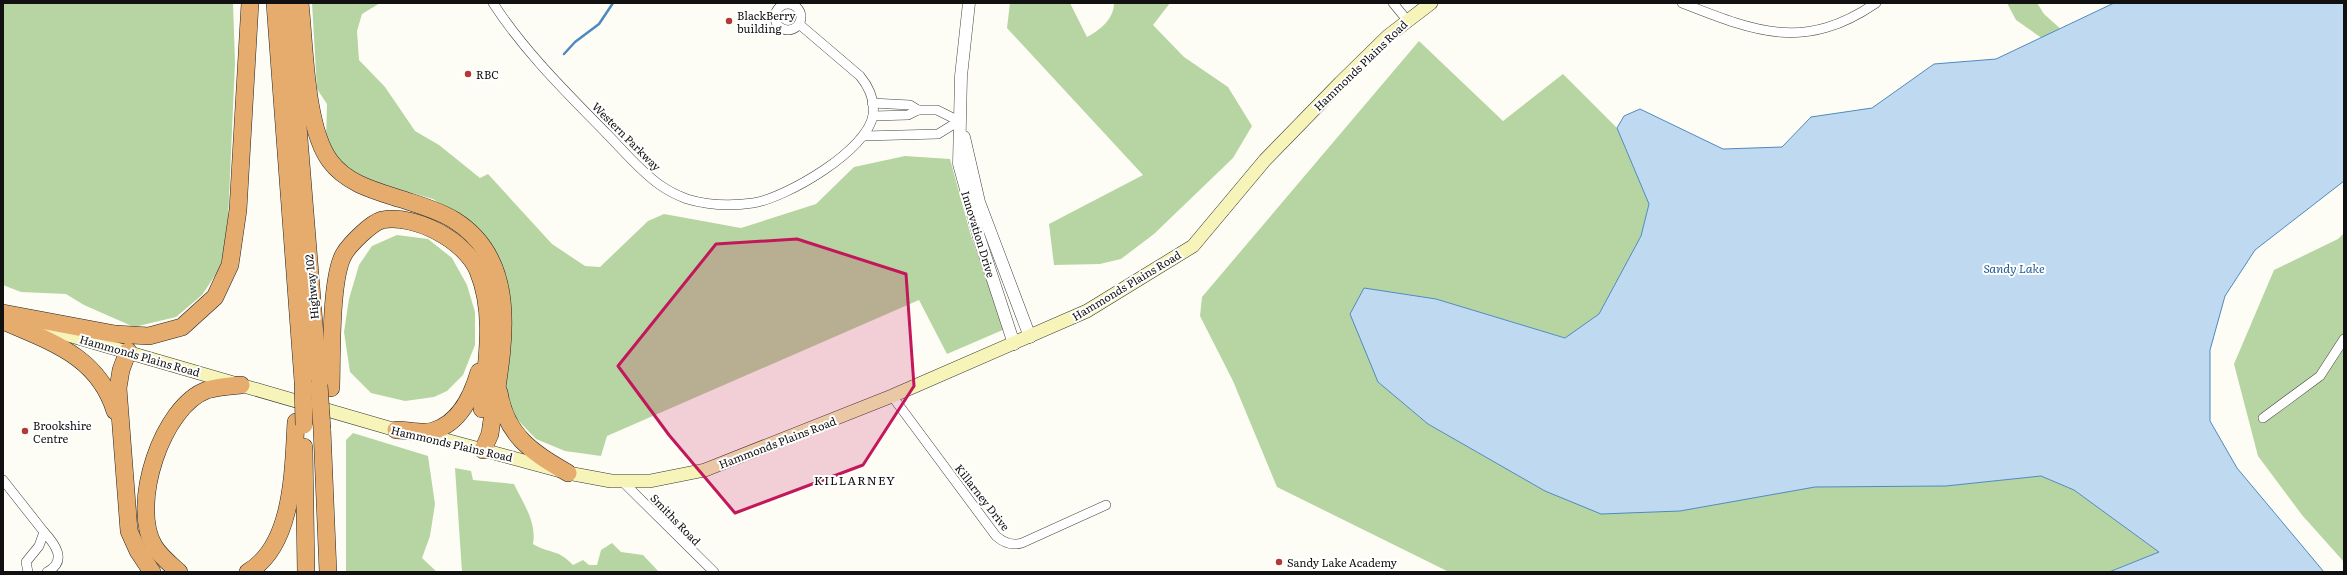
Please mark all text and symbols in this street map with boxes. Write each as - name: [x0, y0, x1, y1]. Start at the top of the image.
- place label: BlackBerry building: [737, 7, 796, 36]
- marker: BlackBerry building: [724, 16, 734, 26]
- street label: Hammonds Plains Road: [1310, 16, 1411, 114]
- place label: RBC: [476, 66, 499, 82]
- marker: RBC: [463, 69, 473, 79]
- street label: Western Parkway: [589, 98, 665, 174]
- street label: Innovation Drive: [958, 189, 1000, 280]
- street label: Hammonds Plains Road: [1068, 246, 1184, 324]
- street label: Highway 102: [300, 253, 322, 320]
- water label: Sandy Lake: [1983, 259, 2045, 277]
- street label: Hammonds Plains Road: [78, 330, 202, 380]
- street label: Hammonds Plains Road: [716, 412, 838, 472]
- place label: Brookshire Centre: [33, 417, 92, 446]
- street label: Hammonds Plains Road: [389, 421, 515, 465]
- marker: Brookshire Centre: [20, 426, 30, 436]
- street label: Killarney Drive: [952, 460, 1014, 534]
- district label: KILLARNEY: [814, 471, 896, 489]
- street label: Smiths Road: [647, 490, 705, 549]
- place label: Sandy Lake Academy: [1287, 554, 1398, 570]
- marker: Sandy Lake Academy: [1274, 557, 1284, 567]

